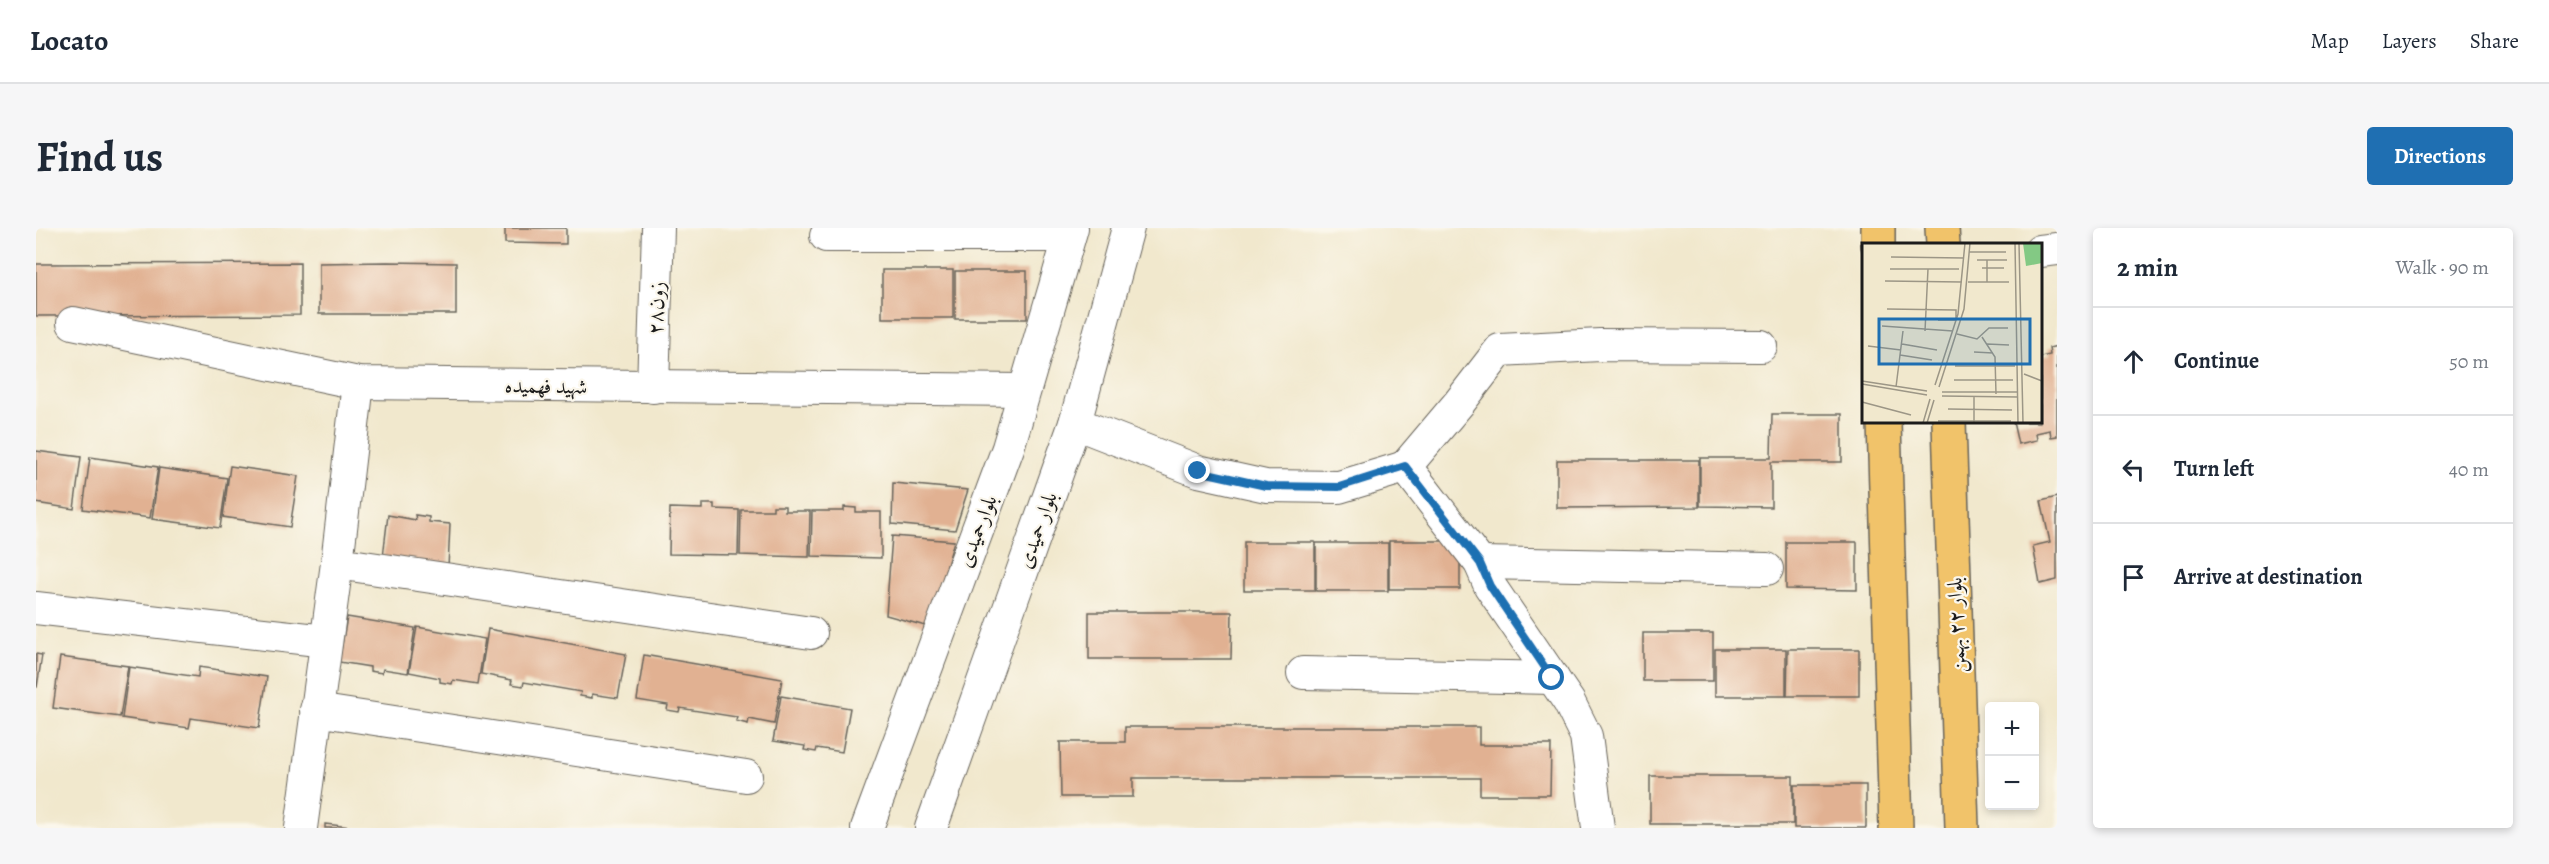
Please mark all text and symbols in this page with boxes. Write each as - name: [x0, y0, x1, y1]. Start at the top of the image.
- text: Locato: [30, 22, 108, 60]
- text: Map: [2310, 27, 2349, 55]
- text: Layers: [2382, 27, 2437, 55]
- text: Share: [2470, 27, 2519, 55]
- button: Directions: [2367, 127, 2513, 185]
- text: Find us: [36, 128, 163, 185]
- inset map: [1862, 243, 2042, 423]
- text: 2 min: [2117, 250, 2178, 285]
- text: Walk · 90 m: [2396, 254, 2489, 281]
- street label: زون۲۸: [641, 281, 671, 335]
- icon: ahead: [2117, 345, 2150, 378]
- text: Continue: [2174, 346, 2259, 376]
- text: 50 m: [2449, 348, 2489, 375]
- street label: شهید فهمیده: [504, 371, 588, 401]
- icon: left: [2117, 453, 2150, 486]
- text: Turn left: [2174, 454, 2254, 484]
- text: 40 m: [2449, 456, 2489, 483]
- route end: [1184, 457, 1210, 483]
- street label: بلوار حمیدی: [1010, 488, 1064, 572]
- street label: بلوارحمیدی: [950, 491, 1004, 571]
- icon: arrive: [2117, 561, 2150, 594]
- text: Arrive at destination: [2174, 562, 2363, 592]
- street label: بلوار ۲۲ بهمن: [1940, 577, 1972, 673]
- route start: [1538, 664, 1564, 690]
- map controls: [1985, 702, 2039, 810]
- button: +: [1985, 702, 2039, 756]
- button: −: [1985, 756, 2039, 810]

